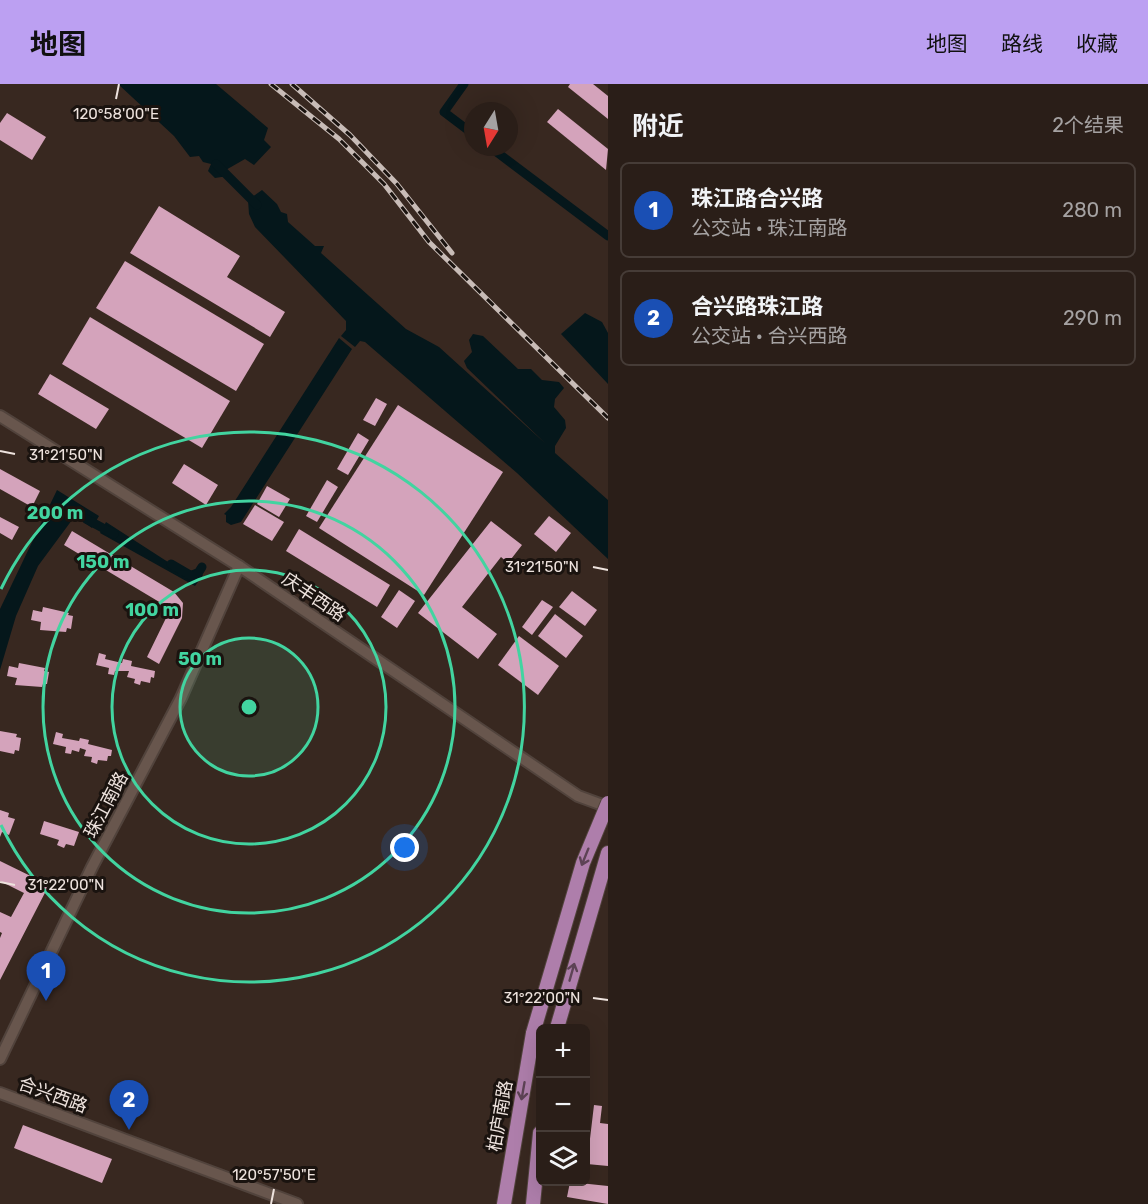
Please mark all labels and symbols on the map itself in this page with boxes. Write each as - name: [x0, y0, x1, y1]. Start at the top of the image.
- north arrow: [464, 102, 518, 156]
- text: 120°58'00"E: [73, 105, 159, 123]
- text: 31°21'50"N: [29, 446, 103, 464]
- text: 200 m: [27, 502, 83, 524]
- text: 150 m: [76, 551, 130, 573]
- text: 31°21'50"N: [505, 558, 579, 576]
- street label: 庆丰西路: [278, 568, 350, 626]
- text: 100 m: [125, 599, 179, 621]
- text: 50 m: [178, 648, 222, 670]
- centre of rings: [239, 697, 259, 717]
- street label: 珠江南路: [79, 768, 133, 842]
- your location: [390, 833, 419, 862]
- one-way arrow: [579, 847, 590, 866]
- text: 31°22'00"N: [28, 876, 104, 894]
- pin: 1: [26, 952, 66, 1001]
- one-way arrow: [567, 963, 578, 982]
- text: 31°22'00"N: [504, 989, 580, 1007]
- street label: 合兴西路: [15, 1072, 91, 1118]
- street label: 柏庐南路: [483, 1079, 517, 1153]
- pin: 2: [110, 1080, 148, 1130]
- one-way arrow: [517, 1080, 528, 1100]
- text: 120°57'50"E: [232, 1166, 316, 1184]

